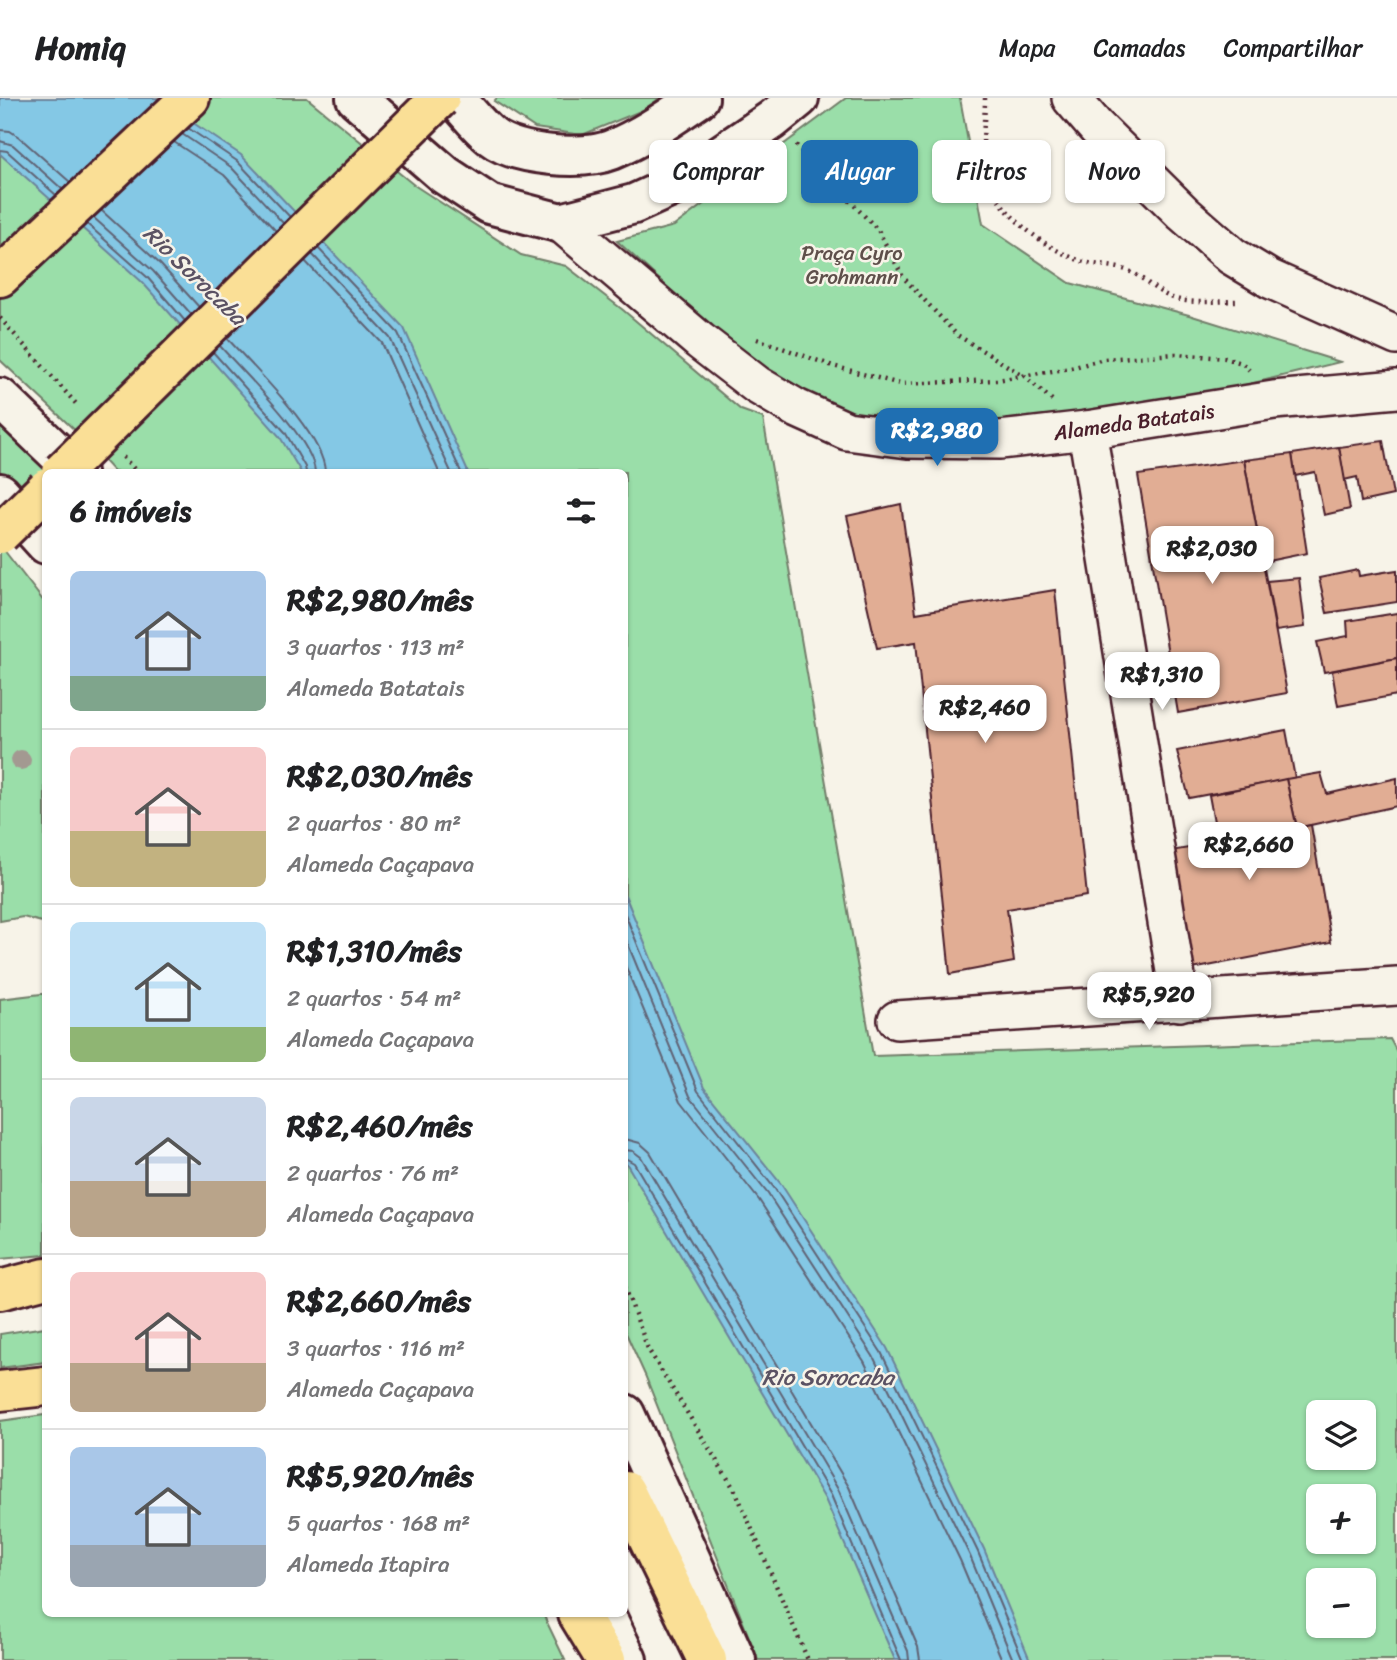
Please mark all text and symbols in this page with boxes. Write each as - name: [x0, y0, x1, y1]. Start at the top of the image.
- text: Homiq: [35, 19, 126, 77]
- text: Mapa: [999, 27, 1055, 69]
- text: Camadas: [1093, 27, 1185, 69]
- text: Compartilhar: [1223, 27, 1362, 69]
- chip: Comprar: [649, 140, 787, 203]
- chip: Alugar: [801, 140, 918, 203]
- chip: Filtros: [932, 140, 1051, 203]
- chip: Novo: [1065, 140, 1165, 203]
- water label: Rio Sorocaba: [133, 215, 258, 338]
- park label: Praça Cyro Grohmann: [801, 234, 903, 296]
- street label: Alameda Batatais: [1050, 392, 1217, 452]
- pin: R$2,980: [872, 408, 1002, 468]
- text: R$2,980: [891, 410, 983, 451]
- text: 6 imóveis: [70, 484, 191, 538]
- icon: filters: [562, 492, 600, 530]
- pin: R$2,030: [1147, 526, 1277, 586]
- text: R$2,030: [1167, 528, 1257, 569]
- text: R$2,980/mês: [287, 573, 473, 627]
- icon: home: [126, 599, 210, 683]
- text: 3 quartos · 113 m²: [287, 627, 465, 668]
- pin: R$1,310: [1097, 652, 1227, 712]
- text: R$1,310: [1121, 654, 1203, 695]
- text: Alameda Batatais: [287, 668, 464, 709]
- pin: R$2,460: [920, 686, 1050, 745]
- text: R$2,460: [940, 687, 1030, 728]
- text: R$2,030/mês: [287, 749, 472, 803]
- icon: home: [126, 775, 210, 859]
- text: 2 quartos · 80 m²: [287, 803, 461, 844]
- pin: R$2,660: [1184, 822, 1314, 882]
- text: R$2,660: [1204, 824, 1294, 865]
- text: Alameda Caçapava: [287, 844, 474, 885]
- text: R$1,310/mês: [287, 924, 462, 978]
- icon: home: [126, 950, 210, 1034]
- pin: R$5,920: [1084, 972, 1214, 1032]
- text: R$5,920: [1103, 974, 1195, 1015]
- text: 2 quartos · 54 m²: [287, 978, 461, 1019]
- text: Alameda Caçapava: [287, 1019, 474, 1060]
- text: R$2,460/mês: [287, 1099, 473, 1153]
- icon: home: [126, 1125, 210, 1209]
- text: 2 quartos · 76 m²: [287, 1153, 459, 1194]
- text: Alameda Caçapava: [287, 1194, 474, 1235]
- text: R$2,660/mês: [287, 1274, 471, 1328]
- icon: home: [126, 1300, 210, 1384]
- text: 3 quartos · 116 m²: [287, 1328, 465, 1369]
- water label: Rio Sorocaba: [762, 1357, 896, 1398]
- text: Alameda Caçapava: [287, 1369, 474, 1410]
- map controls: [1306, 1400, 1376, 1638]
- button: layers: [1306, 1400, 1376, 1470]
- text: R$5,920/mês: [287, 1449, 474, 1503]
- icon: home: [126, 1475, 210, 1559]
- button: +: [1306, 1484, 1376, 1554]
- text: 5 quartos · 168 m²: [287, 1503, 470, 1544]
- text: Alameda Itapira: [287, 1544, 450, 1585]
- button: −: [1306, 1568, 1376, 1638]

